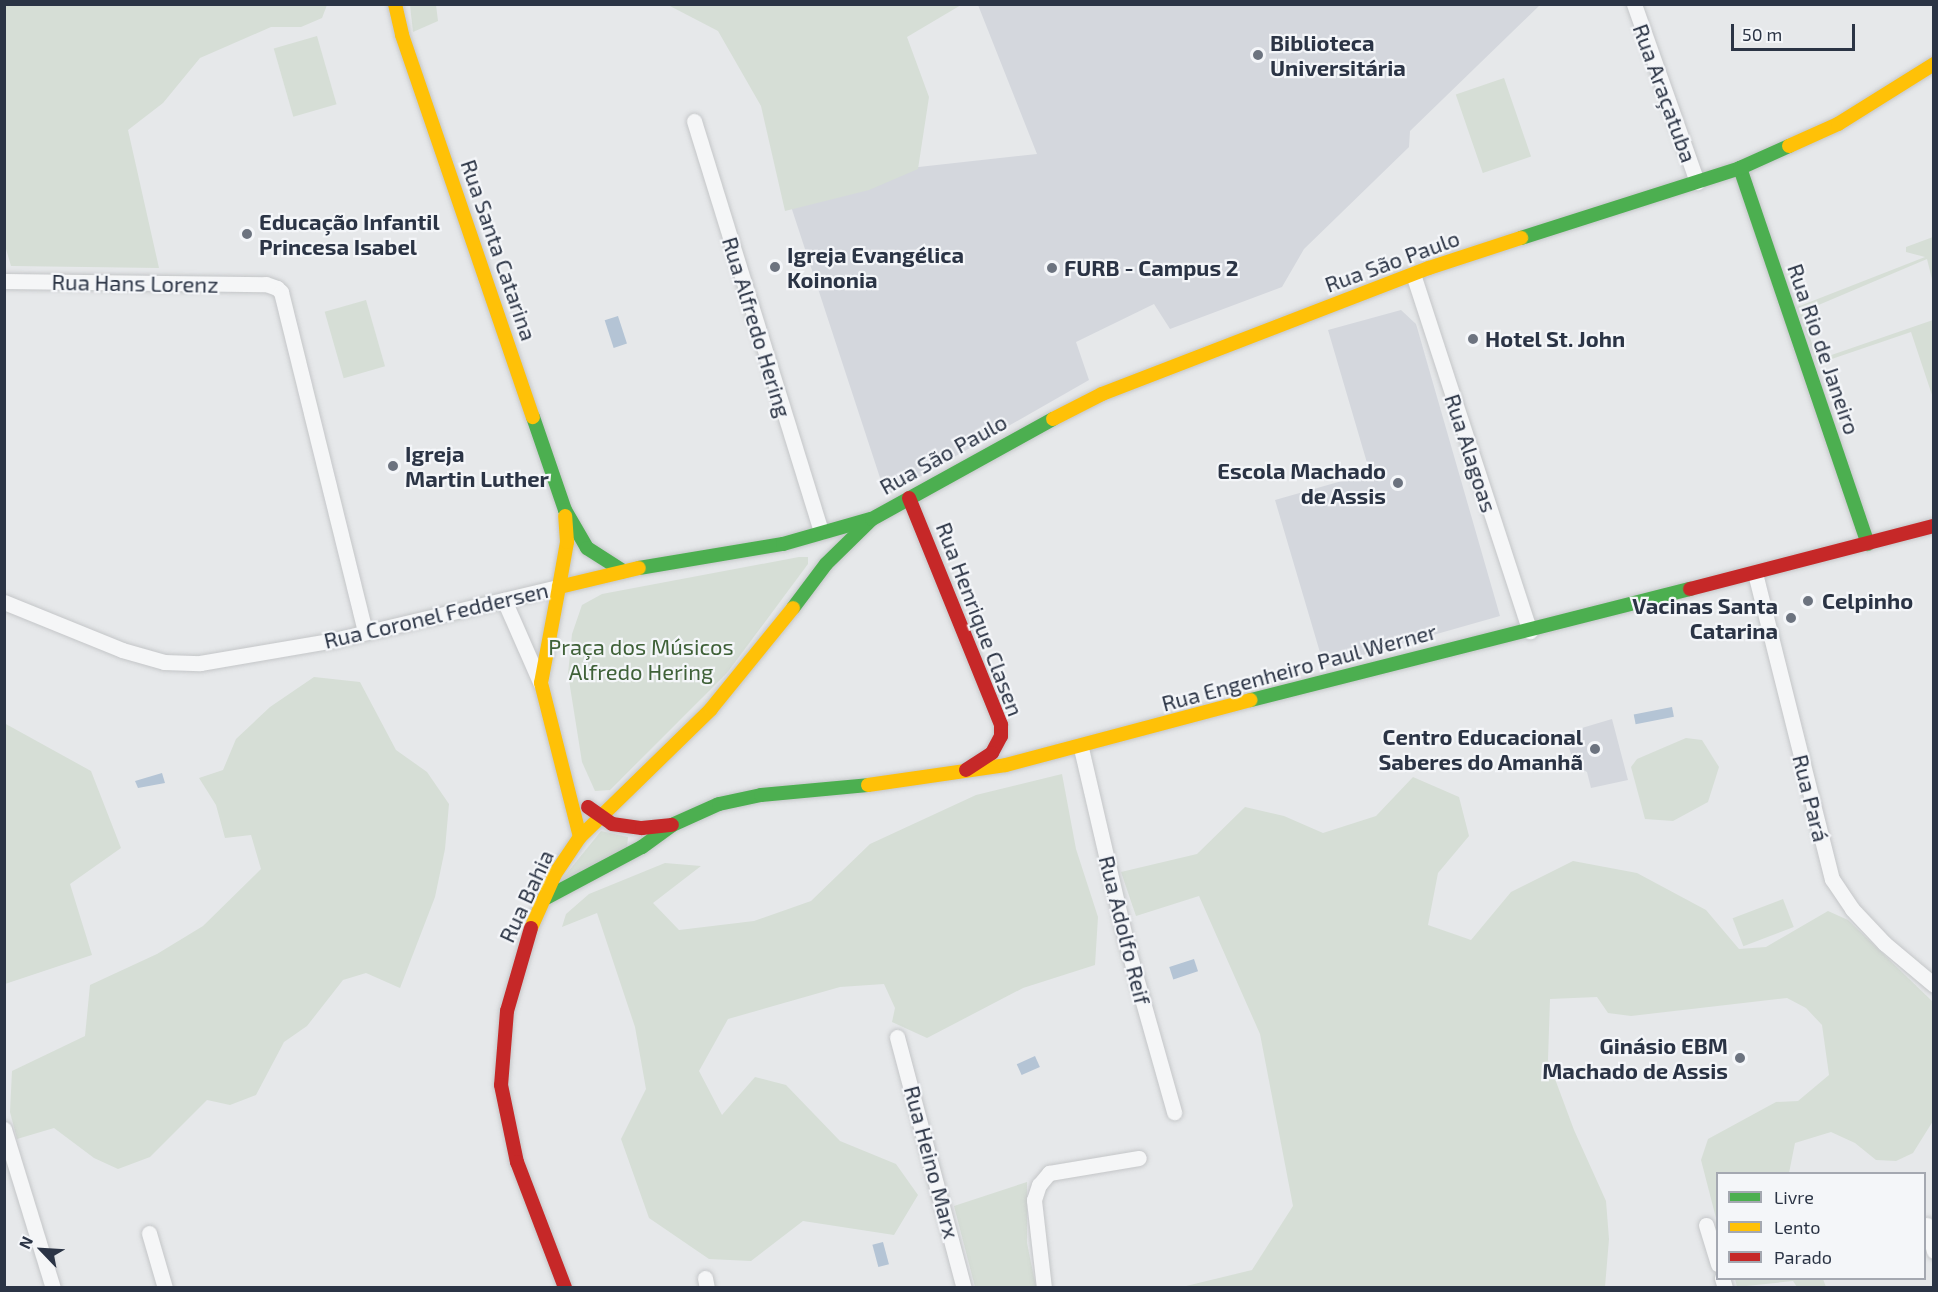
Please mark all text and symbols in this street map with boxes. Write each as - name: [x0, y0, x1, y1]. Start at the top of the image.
- scale bar: [1734, 12, 1858, 50]
- street label: Rua Araçatuba: [1628, 20, 1702, 166]
- text: 50 m: [1742, 23, 1782, 45]
- place label: Biblioteca Universitária: [1270, 29, 1406, 80]
- marker: Biblioteca Universitária: [1251, 48, 1265, 62]
- street label: Rua Santa Catarina: [456, 156, 542, 344]
- place label: Educação Infantil Princesa Isabel: [259, 208, 440, 260]
- street label: Rua São Paulo: [1321, 224, 1463, 298]
- marker: Educação Infantil Princesa Isabel: [240, 227, 254, 241]
- street label: Rua Alfredo Hering: [717, 233, 797, 421]
- place label: Igreja Evangélica Koinonia: [787, 241, 964, 292]
- place label: FURB - Campus 2: [1064, 255, 1239, 281]
- marker: Igreja Evangélica Koinonia: [768, 260, 782, 274]
- street label: Rua Rio de Janeiro: [1782, 260, 1866, 438]
- marker: FURB - Campus 2: [1045, 261, 1059, 275]
- street label: Rua Hans Lorenz: [51, 268, 219, 298]
- place label: Hotel St. John: [1485, 326, 1626, 352]
- marker: Hotel St. John: [1466, 332, 1480, 346]
- street label: Rua Alagoas: [1439, 390, 1503, 516]
- street label: Rua São Paulo: [875, 408, 1011, 500]
- place label: Igreja Martin Luther: [405, 440, 549, 492]
- place label: Escola Machado de Assis: [1217, 457, 1386, 508]
- marker: Igreja Martin Luther: [386, 459, 400, 473]
- marker: Escola Machado de Assis: [1391, 476, 1405, 490]
- street label: Rua Henrique Clasen: [931, 518, 1029, 720]
- street label: Rua Coronel Feddersen: [321, 576, 551, 654]
- place label: Celpinho: [1822, 588, 1913, 614]
- place label: Vacinas Santa Catarina: [1632, 592, 1778, 644]
- marker: Celpinho: [1799, 592, 1817, 610]
- marker: Vacinas Santa Catarina: [1782, 609, 1800, 627]
- street label: Rua Engenheiro Paul Werner: [1158, 617, 1440, 717]
- park label: Praça dos Músicos Alfredo Hering: [548, 633, 734, 684]
- place label: Centro Educacional Saberes do Amanhã: [1378, 723, 1583, 774]
- marker: Centro Educacional Saberes do Amanhã: [1588, 742, 1602, 756]
- street label: Rua Pará: [1787, 752, 1835, 844]
- street label: Rua Bahia: [493, 845, 559, 947]
- street label: Rua Adolfo Reif: [1094, 853, 1156, 1007]
- place label: Ginásio EBM Machado de Assis: [1542, 1032, 1728, 1084]
- marker: Ginásio EBM Machado de Assis: [1733, 1051, 1747, 1065]
- street label: Rua Heino Marx: [899, 1083, 965, 1241]
- legend: [1716, 1172, 1926, 1280]
- text: Livre: [1774, 1186, 1814, 1208]
- text: Lento: [1774, 1216, 1820, 1238]
- north arrow: [12, 1220, 72, 1280]
- text: N: [14, 1233, 36, 1251]
- text: Parado: [1774, 1246, 1832, 1268]

